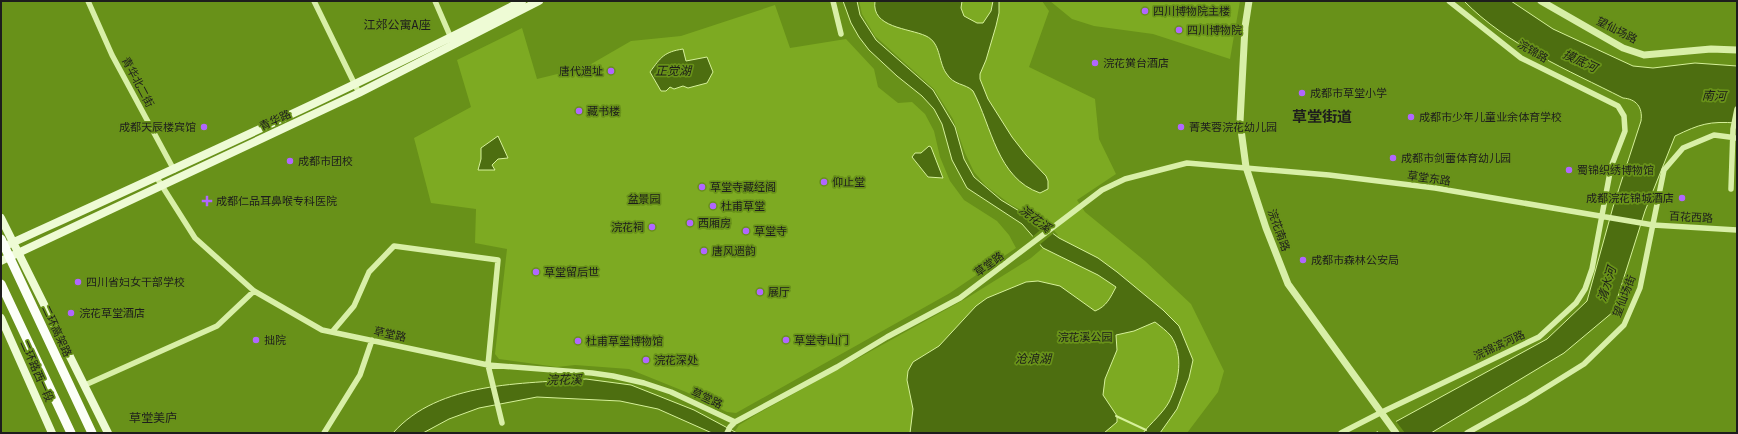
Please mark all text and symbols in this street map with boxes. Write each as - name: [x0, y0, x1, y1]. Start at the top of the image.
- place label: 四川博物院主楼: [1153, 5, 1230, 18]
- marker: 四川博物院主楼: [1140, 6, 1150, 16]
- street label: 望仙场路: [1594, 15, 1639, 46]
- district label: 江郊公寓A座: [364, 18, 430, 32]
- place label: 四川博物院: [1187, 24, 1242, 37]
- marker: 四川博物院: [1174, 25, 1184, 35]
- street label: 浣锦路: [1515, 38, 1550, 65]
- water label: 摸底河: [1561, 47, 1601, 76]
- street label: 青华北二街: [119, 55, 156, 110]
- place label: 浣花黉台酒店: [1103, 57, 1169, 70]
- marker: 浣花黉台酒店: [1090, 58, 1100, 68]
- water label: 正觉湖: [655, 64, 693, 78]
- place label: 唐代遗址: [559, 65, 603, 78]
- marker: 唐代遗址: [606, 66, 616, 76]
- place label: 成都市草堂小学: [1310, 87, 1387, 100]
- marker: 成都市草堂小学: [1297, 88, 1307, 98]
- water label: 南河: [1702, 89, 1728, 103]
- place label: 藏书楼: [587, 105, 620, 118]
- marker: 藏书楼: [574, 106, 584, 116]
- street label: 青华路: [258, 108, 293, 133]
- district label: 草堂街道: [1292, 108, 1352, 126]
- place label: 成都市少年儿童业余体育学校: [1419, 111, 1562, 124]
- marker: 成都市少年儿童业余体育学校: [1406, 112, 1416, 122]
- place label: 成都天辰楼宾馆: [119, 121, 196, 134]
- place label: 菁芙蓉浣花幼儿园: [1189, 121, 1277, 134]
- marker: 成都天辰楼宾馆: [199, 122, 209, 132]
- marker: 菁芙蓉浣花幼儿园: [1176, 122, 1186, 132]
- place label: 成都市剑蕾体育幼儿园: [1401, 152, 1511, 165]
- marker: 成都市剑蕾体育幼儿园: [1388, 153, 1398, 163]
- place label: 成都市团校: [298, 155, 353, 168]
- marker: 成都市团校: [285, 156, 295, 166]
- place label: 蜀锦织绣博物馆: [1577, 164, 1654, 177]
- marker: 蜀锦织绣博物馆: [1564, 165, 1574, 175]
- street label: 草堂东路: [1406, 169, 1452, 188]
- place label: 仰止堂: [832, 176, 865, 189]
- marker: 仰止堂: [819, 177, 829, 187]
- place label: 草堂寺藏经阁: [710, 181, 776, 194]
- marker: 草堂寺藏经阁: [697, 182, 707, 192]
- place label: 成都浣花锦城酒店: [1586, 192, 1674, 205]
- park label: 盆景园: [628, 193, 661, 206]
- marker: 成都浣花锦城酒店: [1677, 193, 1687, 203]
- marker: 成都仁品耳鼻喉专科医院: [201, 195, 213, 207]
- place label: 成都仁品耳鼻喉专科医院: [216, 195, 337, 208]
- place label: 杜甫草堂: [721, 200, 765, 213]
- marker: 杜甫草堂: [708, 201, 718, 211]
- water label: 浣花溪: [1016, 203, 1055, 237]
- street label: 浣花南路: [1265, 207, 1292, 253]
- street label: 百花西路: [1669, 210, 1713, 225]
- place label: 西厢房: [698, 217, 731, 230]
- marker: 西厢房: [685, 218, 695, 228]
- place label: 浣花祠: [611, 221, 644, 234]
- marker: 浣花祠: [647, 222, 657, 232]
- place label: 草堂寺: [754, 225, 787, 238]
- marker: 草堂寺: [741, 226, 751, 236]
- place label: 唐风遗韵: [712, 245, 756, 258]
- marker: 唐风遗韵: [699, 246, 709, 256]
- street label: 草堂路: [972, 249, 1006, 279]
- place label: 成都市森林公安局: [1311, 254, 1399, 267]
- marker: 成都市森林公安局: [1298, 255, 1308, 265]
- water label: 清水河: [1595, 263, 1620, 303]
- place label: 草堂留后世: [544, 266, 599, 279]
- marker: 草堂留后世: [531, 267, 541, 277]
- street label: 望仙场街: [1611, 273, 1638, 319]
- place label: 四川省妇女干部学校: [86, 276, 185, 289]
- marker: 四川省妇女干部学校: [73, 277, 83, 287]
- place label: 展厅: [768, 286, 790, 299]
- marker: 展厅: [755, 287, 765, 297]
- street label: 二环高架路: [39, 304, 74, 359]
- place label: 浣花草堂酒店: [79, 307, 145, 320]
- marker: 浣花草堂酒店: [66, 308, 76, 318]
- street label: 草堂路: [372, 325, 407, 344]
- street label: 浣锦滨河路: [1472, 328, 1527, 363]
- park label: 浣花溪公园: [1058, 331, 1113, 344]
- place label: 拙院: [264, 334, 286, 347]
- place label: 草堂寺山门: [794, 334, 849, 347]
- marker: 拙院: [251, 335, 261, 345]
- place label: 杜甫草堂博物馆: [586, 335, 663, 348]
- marker: 草堂寺山门: [781, 335, 791, 345]
- marker: 杜甫草堂博物馆: [573, 336, 583, 346]
- street label: 二环路西一段: [17, 338, 56, 404]
- water label: 沧浪湖: [1015, 352, 1053, 366]
- place label: 浣花深处: [654, 354, 698, 367]
- marker: 浣花深处: [641, 355, 651, 365]
- water label: 浣花溪: [546, 373, 584, 387]
- street label: 草堂路: [689, 386, 724, 411]
- district label: 草堂美庐: [129, 411, 177, 425]

